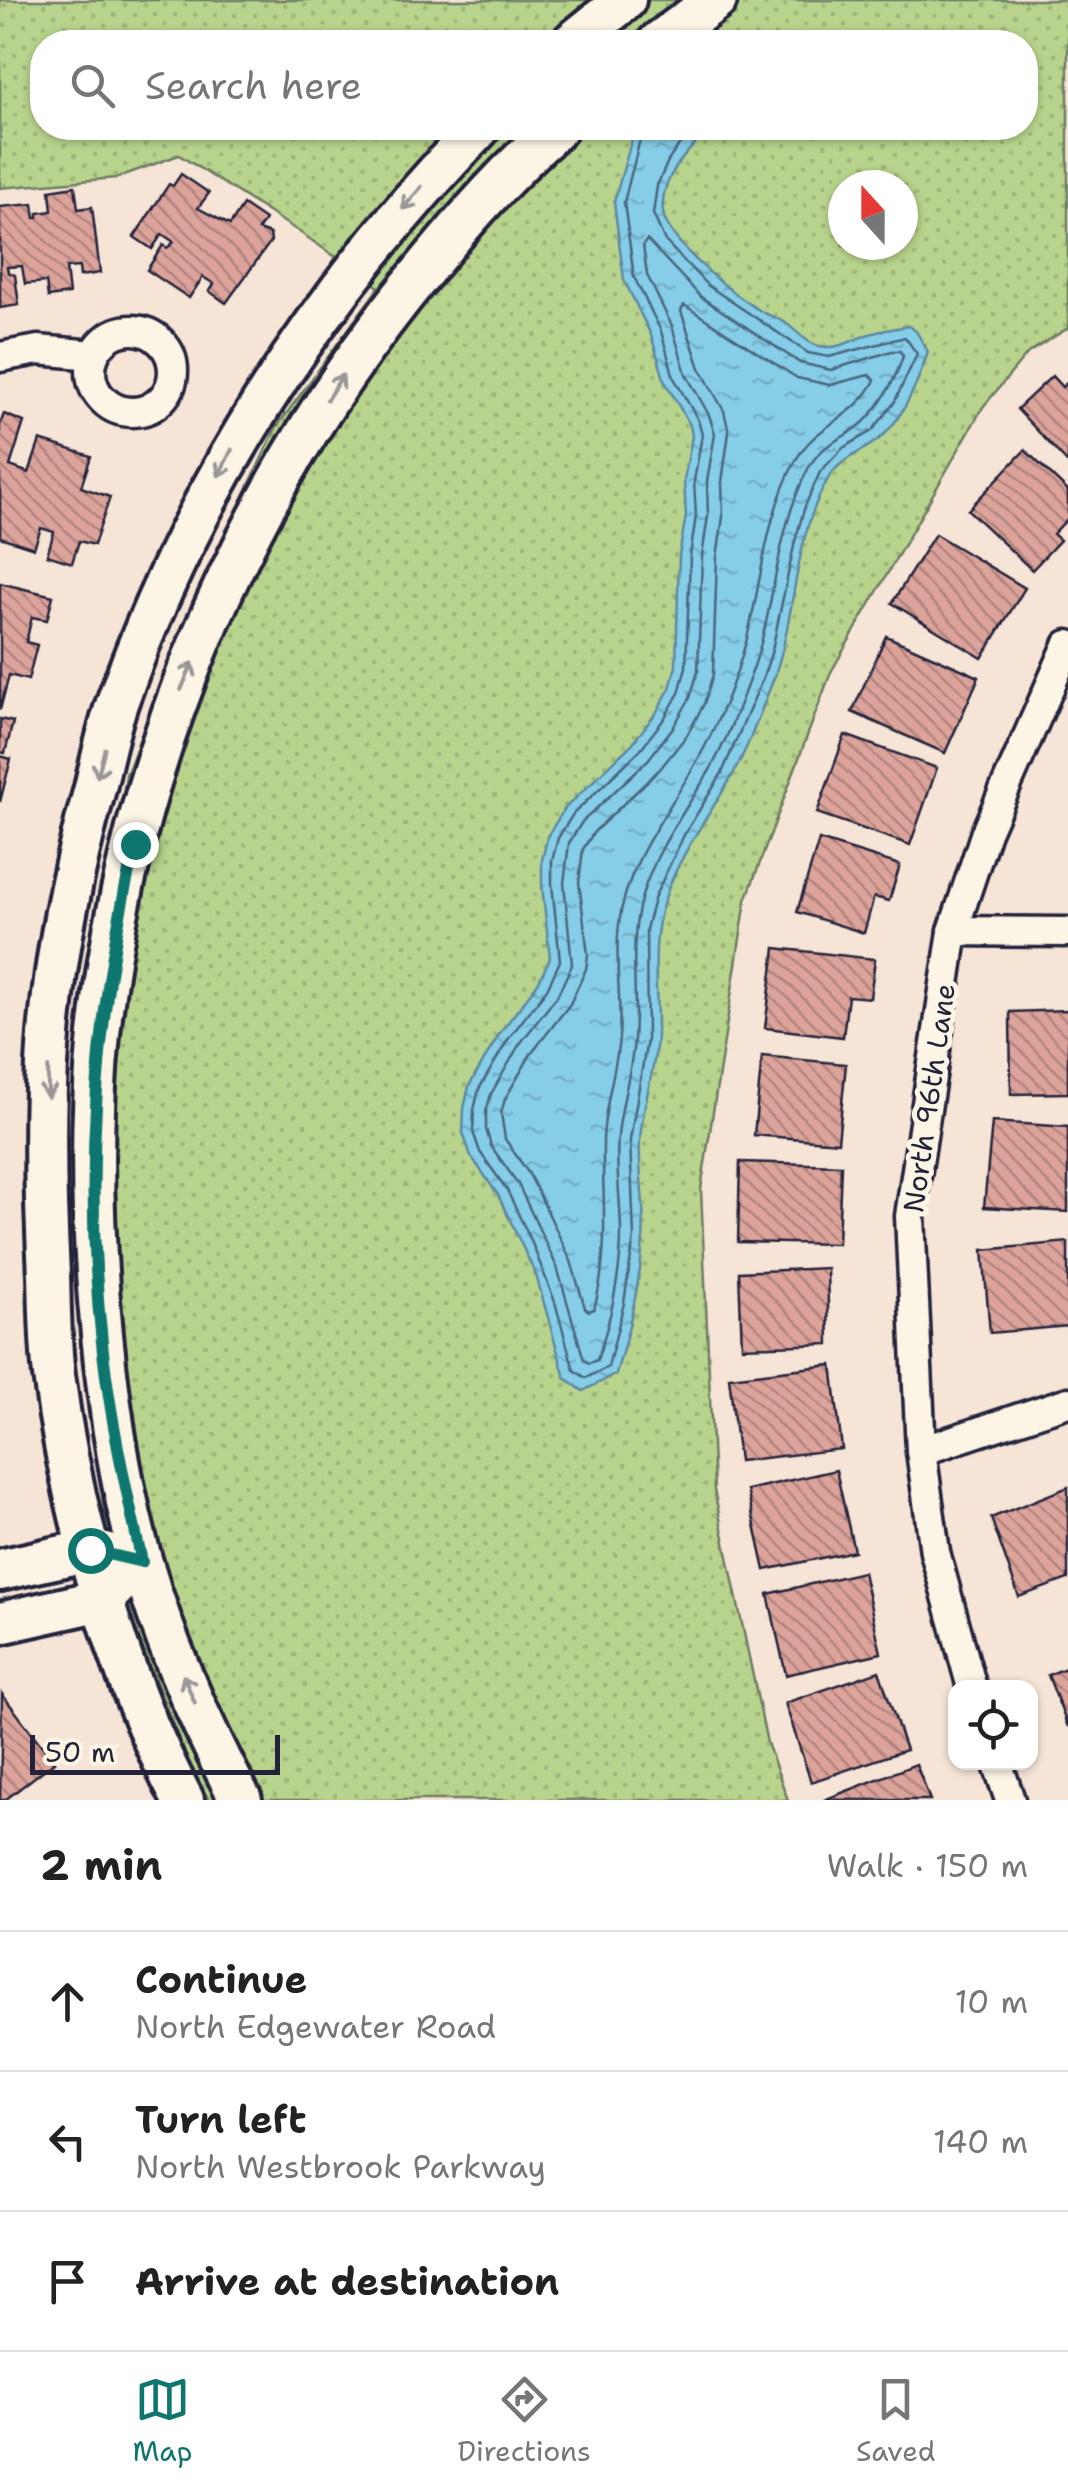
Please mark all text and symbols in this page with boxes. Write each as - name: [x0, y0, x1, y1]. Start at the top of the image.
- search box: [30, 30, 1038, 140]
- icon: search: [65, 58, 120, 113]
- text: Search here: [145, 60, 362, 111]
- north arrow: [828, 170, 918, 260]
- one-way arrow: [401, 185, 423, 211]
- one-way arrow: [325, 373, 345, 402]
- one-way arrow: [215, 448, 234, 478]
- one-way arrow: [179, 661, 197, 691]
- one-way arrow: [91, 747, 110, 778]
- route end: [113, 822, 159, 868]
- street label: North 96th Lane: [894, 981, 964, 1215]
- one-way arrow: [38, 1066, 58, 1098]
- route start: [68, 1528, 114, 1574]
- one-way arrow: [179, 1674, 197, 1704]
- map controls: [948, 1680, 1038, 1770]
- button: locate: [948, 1680, 1038, 1770]
- scale bar: [30, 1730, 280, 1774]
- text: 50 m: [45, 1733, 115, 1771]
- text: 2 min: [40, 1837, 162, 1893]
- text: Walk · 150 m: [827, 1844, 1028, 1887]
- text: Continue: [135, 1954, 307, 2005]
- icon: ahead: [40, 1974, 95, 2029]
- text: 10 m: [955, 1980, 1028, 2023]
- text: North Edgewater Road: [135, 2005, 496, 2048]
- text: Turn left: [135, 2094, 307, 2145]
- icon: left: [40, 2114, 95, 2169]
- text: 140 m: [933, 2120, 1028, 2163]
- text: North Westbrook Parkway: [135, 2145, 546, 2188]
- icon: arrive: [40, 2254, 95, 2309]
- text: Arrive at destination: [135, 2256, 559, 2307]
- tab: Map: [133, 2372, 192, 2470]
- tab: Directions: [457, 2372, 591, 2470]
- tab: Saved: [856, 2372, 935, 2470]

